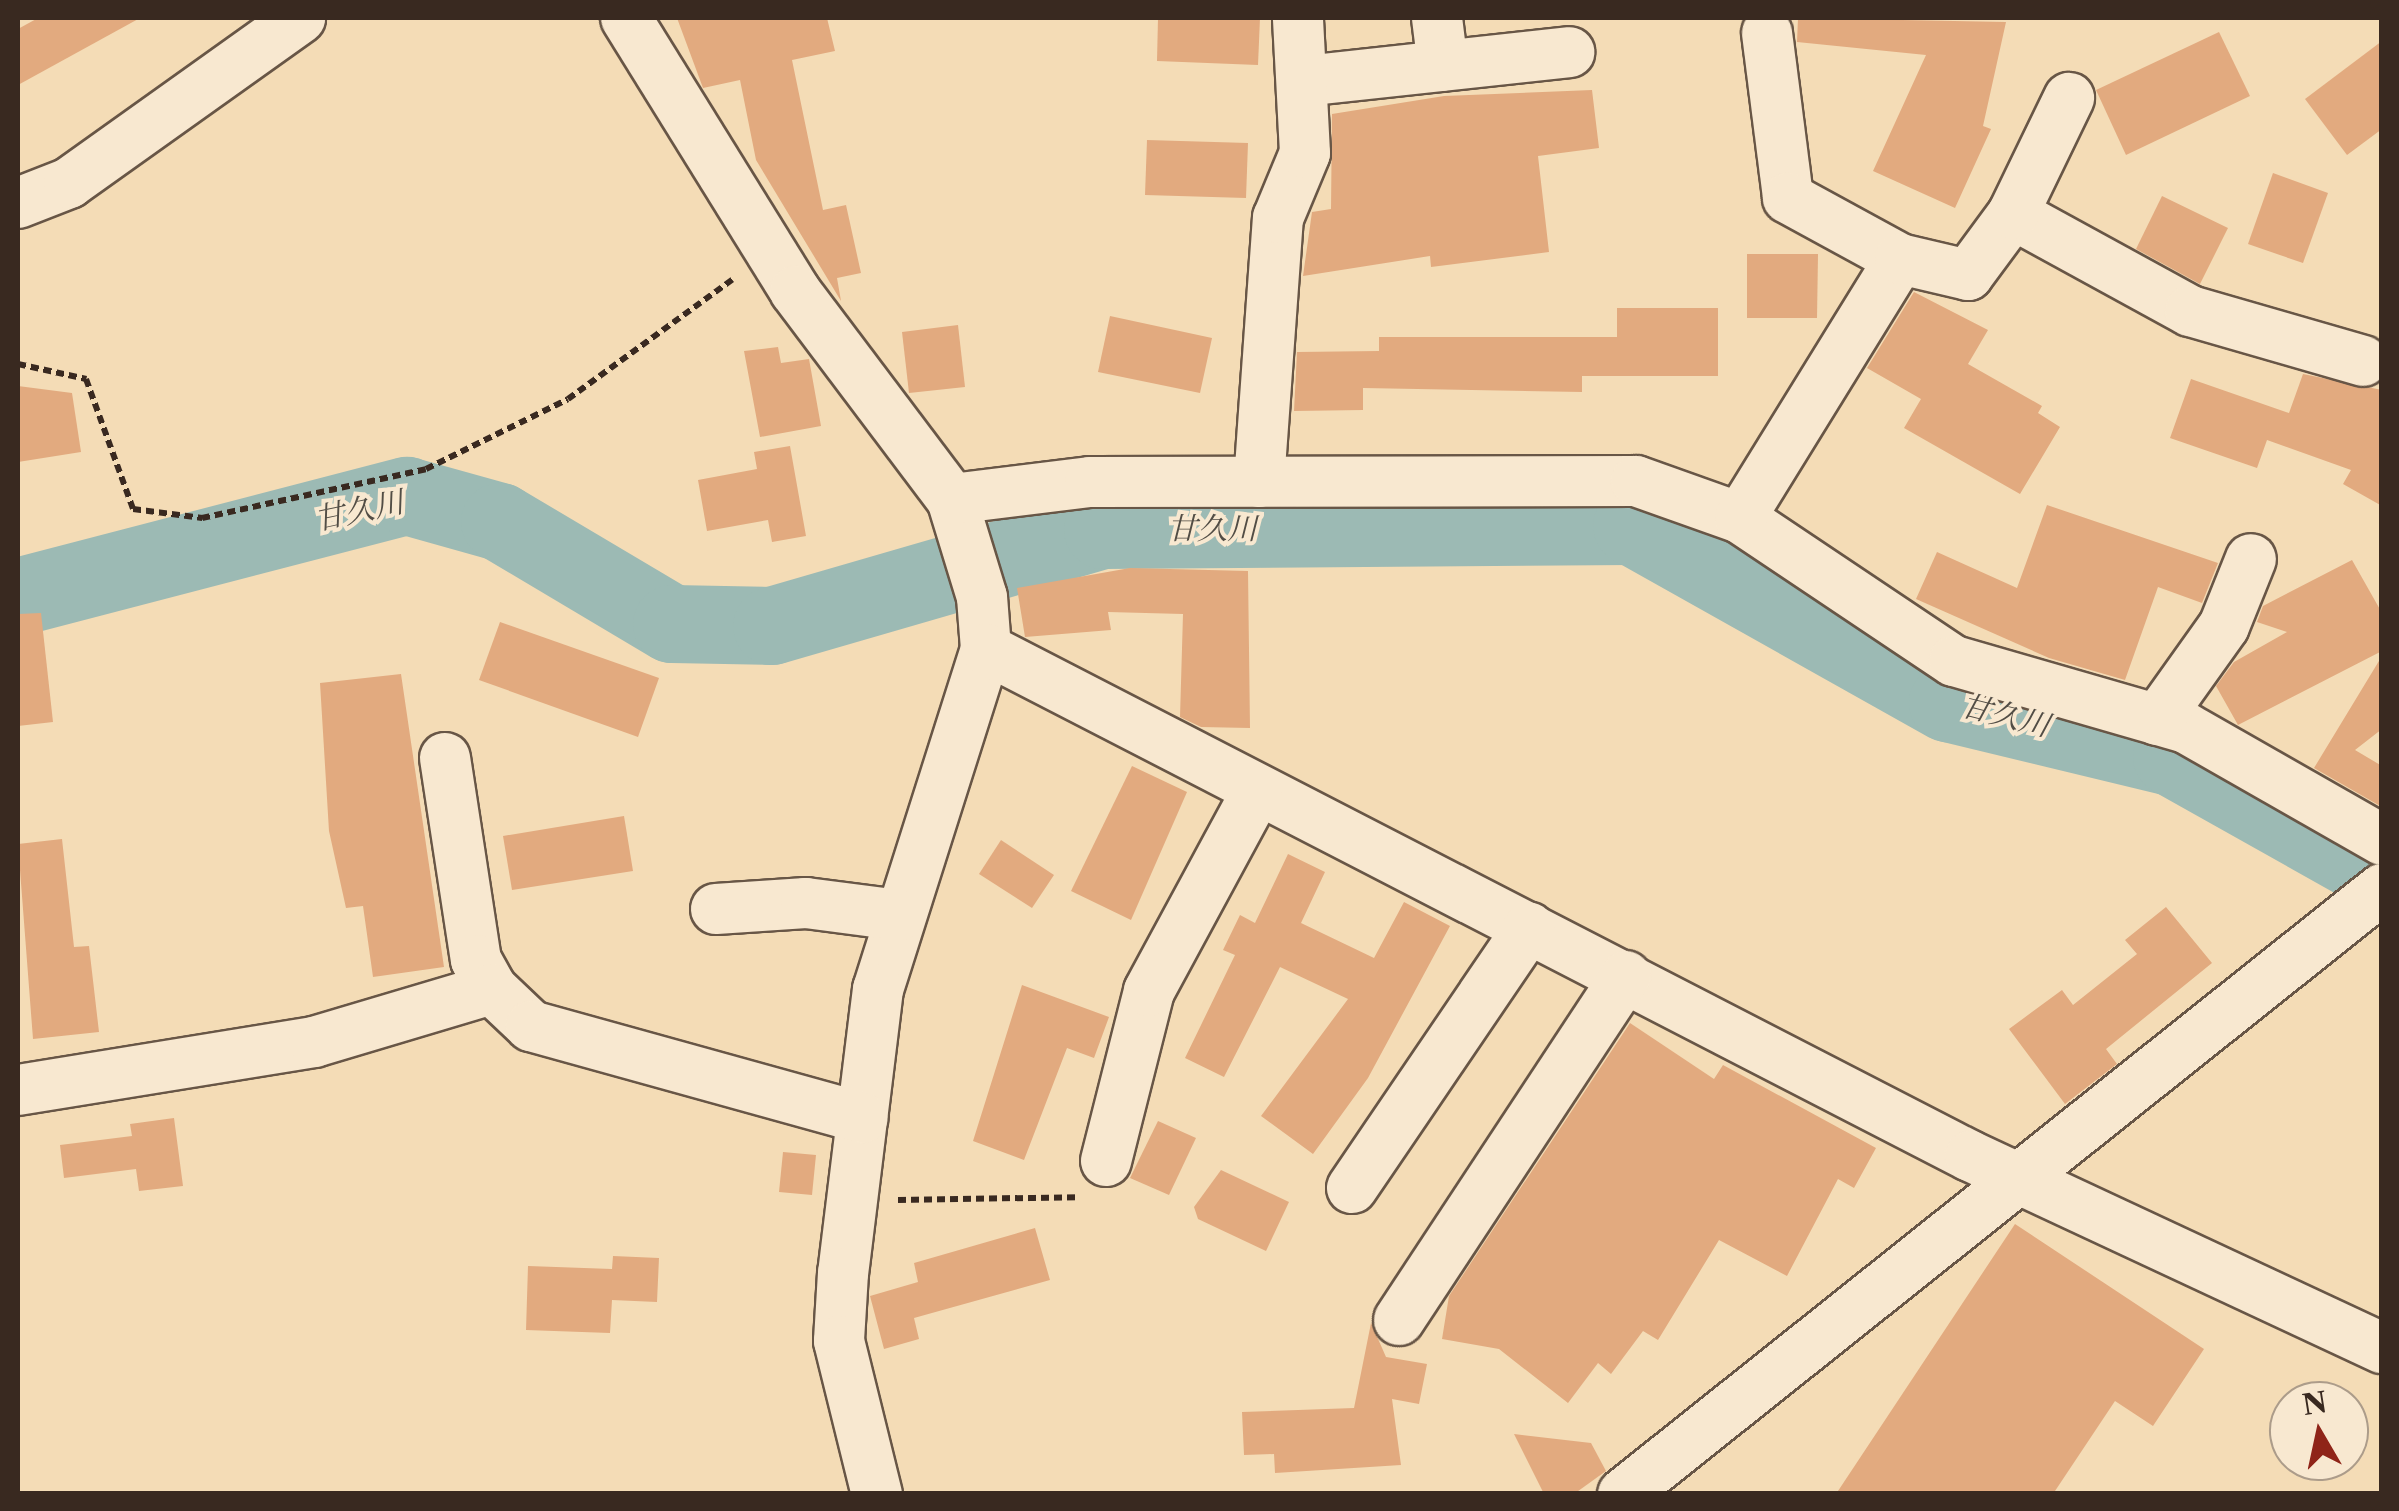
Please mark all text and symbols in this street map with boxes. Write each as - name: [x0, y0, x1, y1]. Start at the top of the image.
- water label: 甘久川: [311, 484, 407, 538]
- water label: 甘久川: [1167, 511, 1257, 547]
- water label: 甘久川: [1957, 688, 2053, 744]
- north arrow: [2269, 1381, 2369, 1481]
- text: N: [2300, 1385, 2329, 1422]

